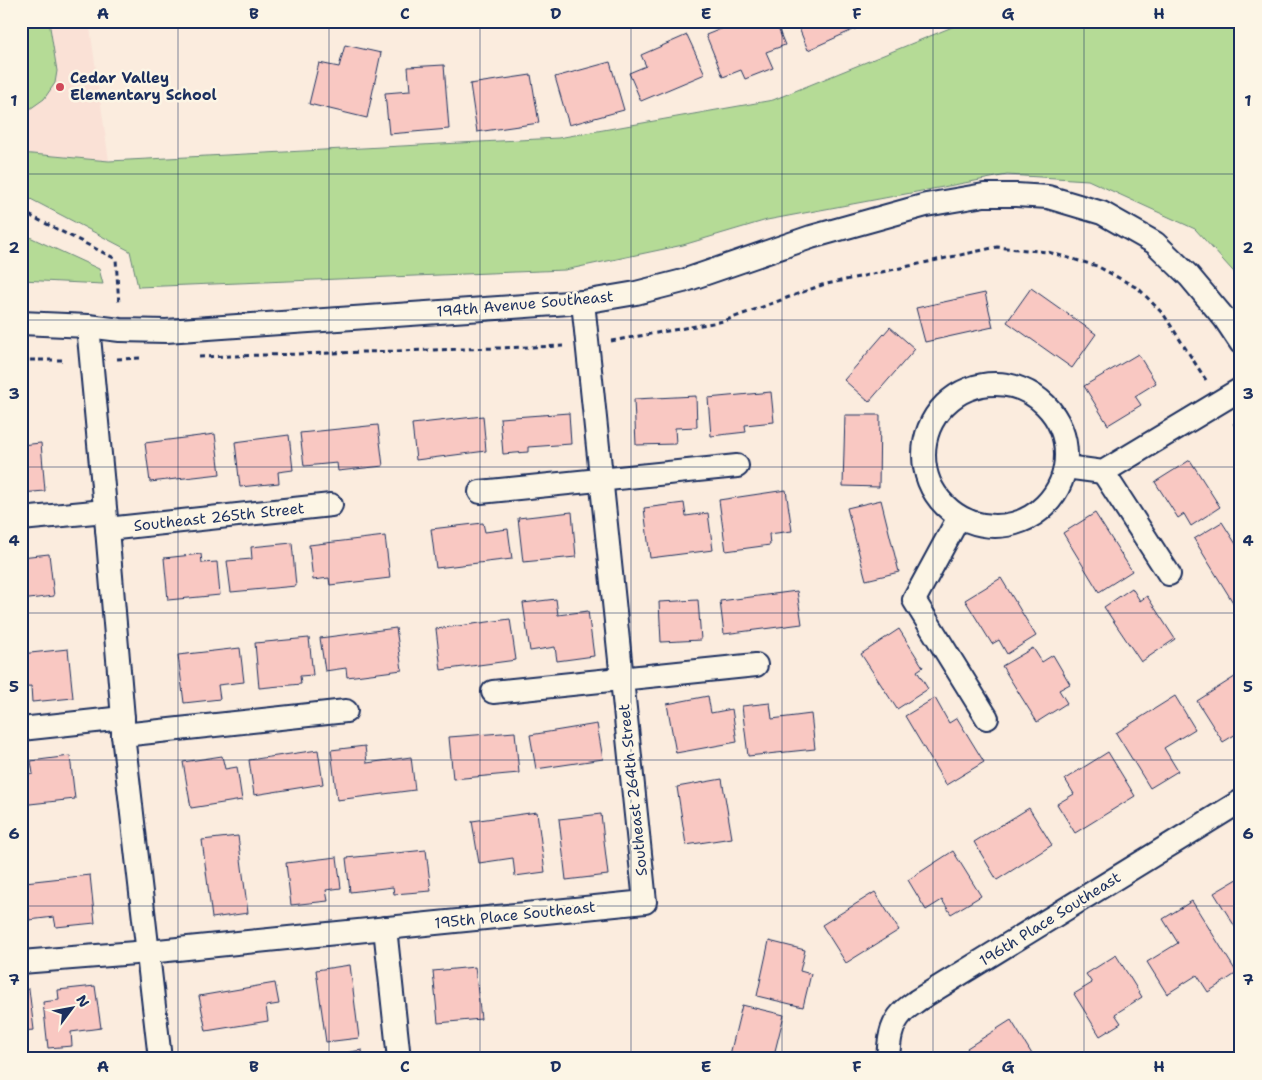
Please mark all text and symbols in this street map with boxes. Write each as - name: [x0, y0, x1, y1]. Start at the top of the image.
- text: A: [97, 3, 109, 24]
- text: B: [249, 3, 259, 24]
- text: C: [400, 3, 410, 24]
- text: D: [550, 3, 562, 24]
- text: E: [701, 3, 711, 24]
- text: F: [852, 3, 862, 24]
- text: G: [1002, 3, 1015, 24]
- text: H: [1153, 3, 1165, 24]
- place label: Cedar Valley Elementary School: [70, 68, 217, 105]
- marker: Cedar Valley Elementary School: [54, 81, 66, 93]
- text: 1: [10, 90, 18, 111]
- text: 1: [1244, 90, 1252, 111]
- text: 2: [8, 237, 20, 258]
- text: 2: [1242, 237, 1254, 258]
- street label: 194th Avenue Southeast: [436, 286, 614, 322]
- text: 3: [8, 383, 20, 404]
- text: 3: [1242, 383, 1254, 404]
- street label: Southeast 265th Street: [133, 498, 305, 536]
- text: 4: [8, 530, 20, 551]
- text: 4: [1242, 530, 1254, 551]
- text: 5: [9, 676, 19, 697]
- text: 5: [1243, 676, 1253, 697]
- street label: Southeast 264th Street: [614, 703, 652, 877]
- text: 6: [8, 823, 20, 844]
- text: 6: [1242, 823, 1254, 844]
- street label: 196th Place Southeast: [976, 867, 1124, 971]
- street label: 195th Place Southeast: [433, 897, 597, 933]
- text: 7: [8, 969, 20, 990]
- text: 7: [1242, 969, 1254, 990]
- north arrow: [48, 982, 98, 1032]
- text: N: [72, 992, 94, 1011]
- text: A: [97, 1056, 109, 1077]
- text: B: [249, 1056, 259, 1077]
- text: C: [400, 1056, 410, 1077]
- text: D: [550, 1056, 562, 1077]
- text: E: [701, 1056, 711, 1077]
- text: F: [852, 1056, 862, 1077]
- text: G: [1002, 1056, 1015, 1077]
- text: H: [1153, 1056, 1165, 1077]

